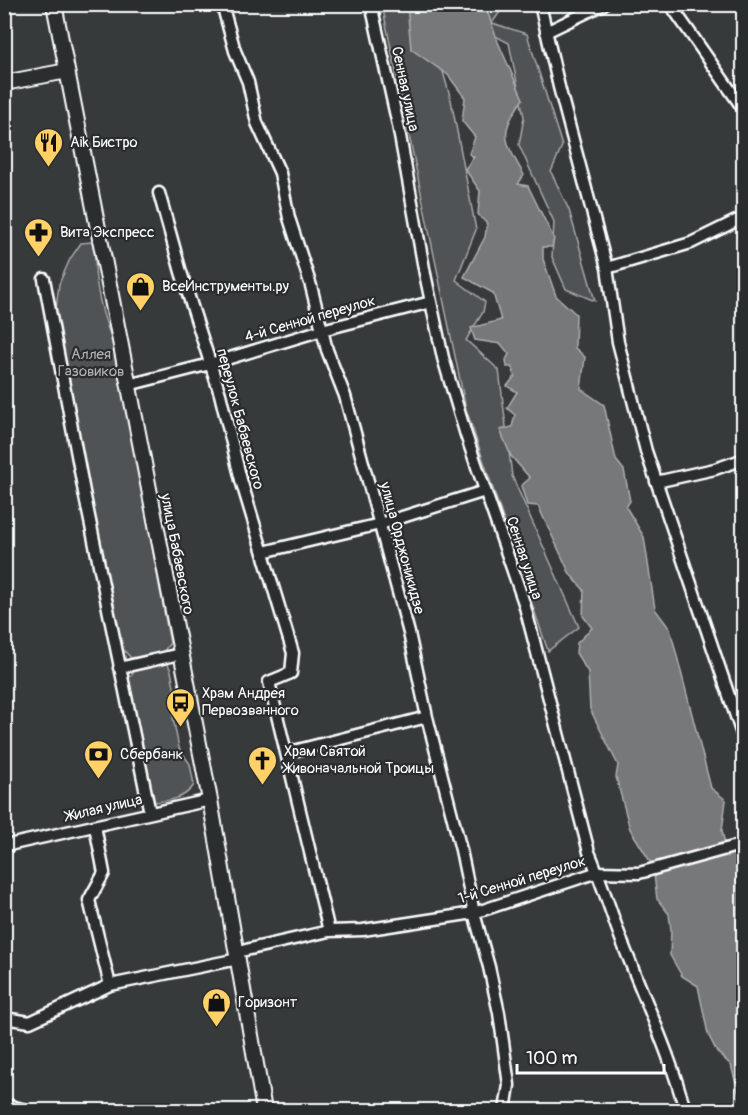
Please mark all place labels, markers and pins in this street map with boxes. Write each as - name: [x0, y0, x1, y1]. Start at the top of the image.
- restaurant icon: Aik Бистро: [33, 126, 65, 168]
- place label: Aik Бистро: [70, 133, 138, 152]
- pharmacy icon: Вита Экспресс: [23, 216, 55, 258]
- place label: Вита Экспресс: [60, 223, 155, 242]
- shop icon: ВсеИнструменты.ру: [125, 270, 157, 312]
- place label: ВсеИнструменты.ру: [162, 277, 290, 296]
- place label: Храм Андрея Первозванного: [202, 684, 299, 720]
- bus stop icon: Храм Андрея Первозванного: [165, 686, 197, 728]
- bank icon: Сбербанк: [83, 738, 115, 780]
- place label: Храм Святой Живоначальной Троицы: [282, 742, 434, 778]
- church icon: Храм Святой Живоначальной Троицы: [247, 744, 279, 786]
- place label: Сбербанк: [120, 745, 183, 764]
- shop icon: Горизонт: [201, 986, 233, 1028]
- place label: Горизонт: [238, 993, 298, 1012]

